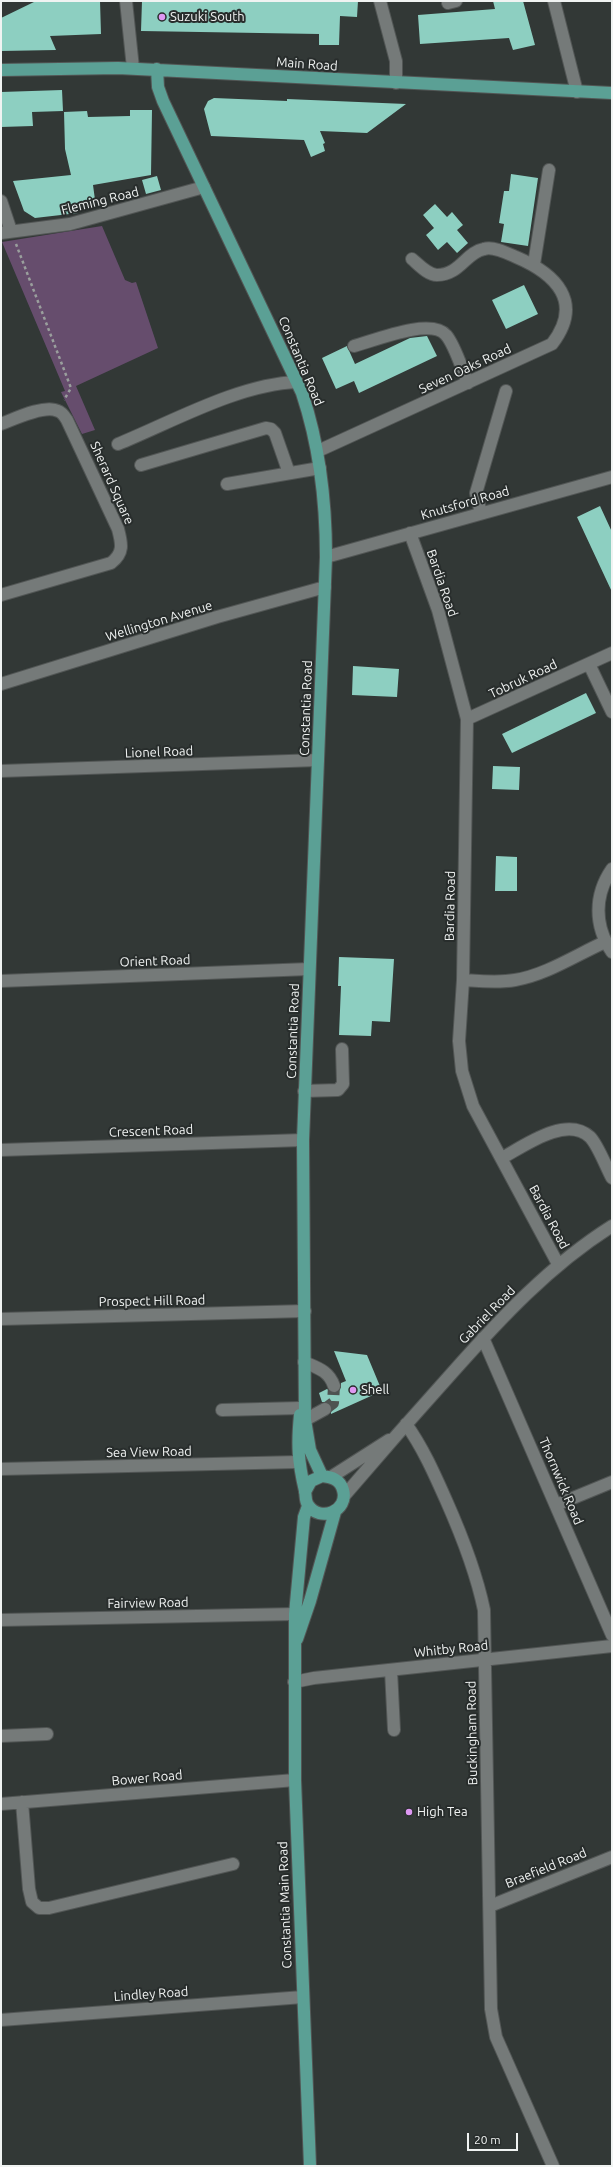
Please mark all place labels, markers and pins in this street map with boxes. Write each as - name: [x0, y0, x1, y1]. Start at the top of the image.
- place label: Suzuki South: [170, 9, 245, 25]
- marker: Suzuki South: [157, 12, 167, 22]
- place label: Shell: [361, 1382, 389, 1398]
- marker: Shell: [348, 1385, 358, 1395]
- place label: High Tea: [417, 1804, 468, 1820]
- marker: High Tea: [404, 1807, 414, 1817]

